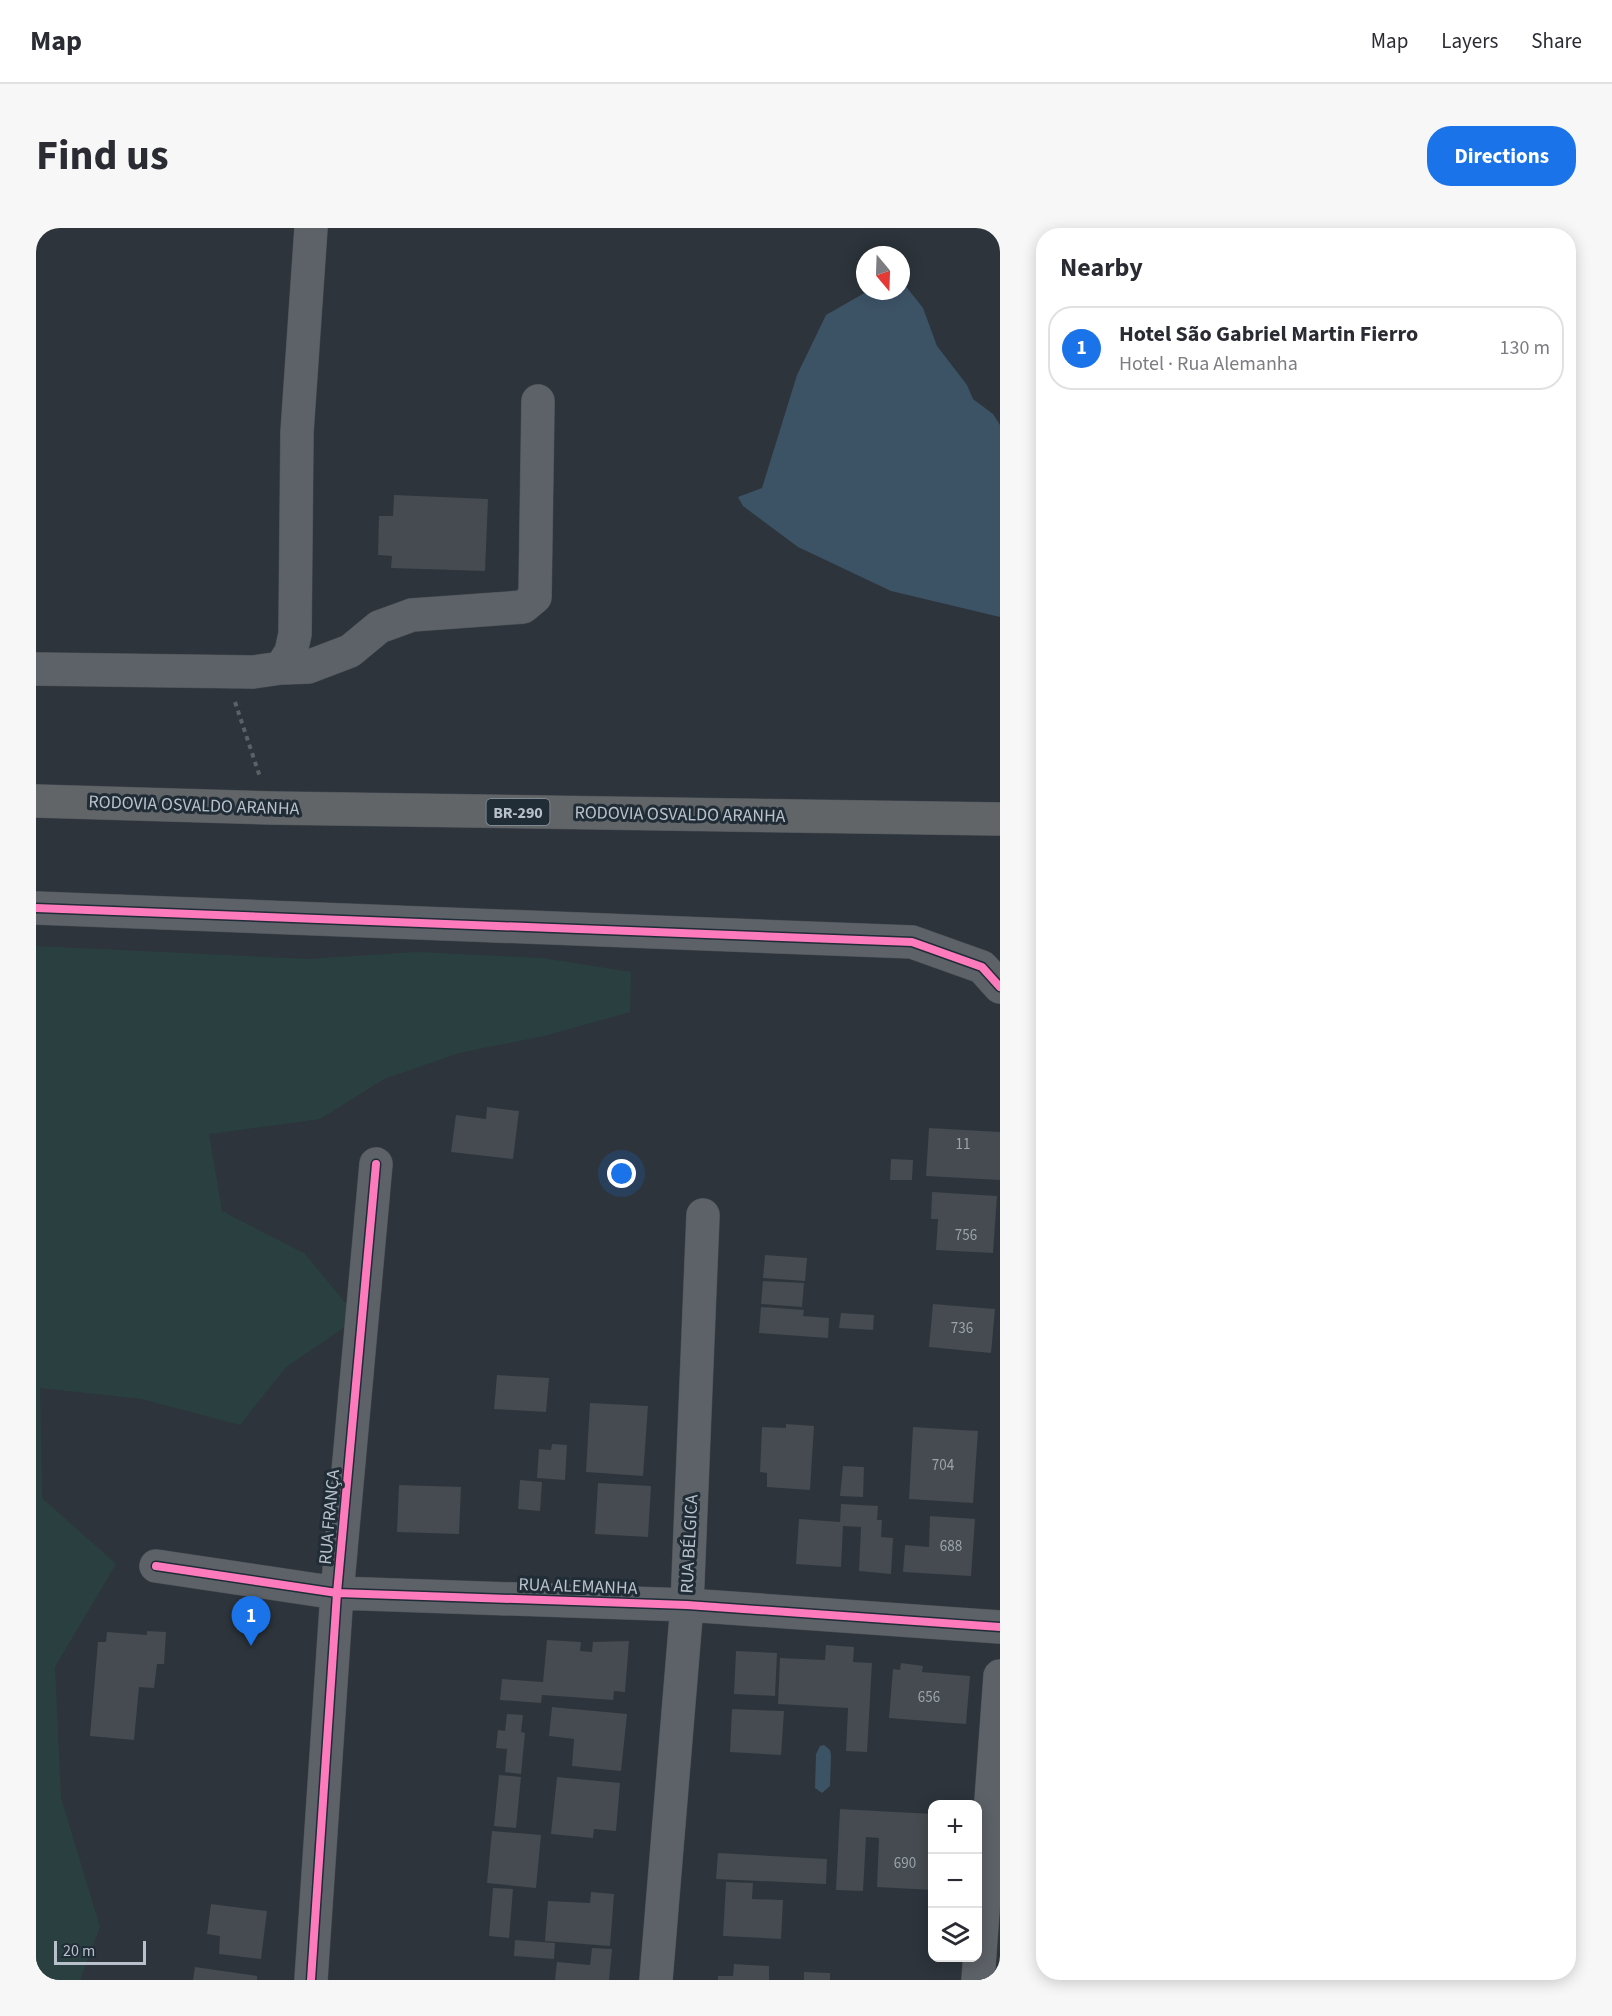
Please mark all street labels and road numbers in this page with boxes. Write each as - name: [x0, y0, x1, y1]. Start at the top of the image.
- street label: RODOVIA OSVALDO ARANHA: [88, 789, 300, 822]
- road number: BR-290: [486, 799, 550, 825]
- street label: RODOVIA OSVALDO ARANHA: [574, 800, 786, 829]
- street label: RUA FRANÇA: [313, 1468, 346, 1566]
- street label: RUA BÉLGICA: [674, 1494, 705, 1594]
- street label: RUA ALEMANHA: [518, 1572, 638, 1601]

